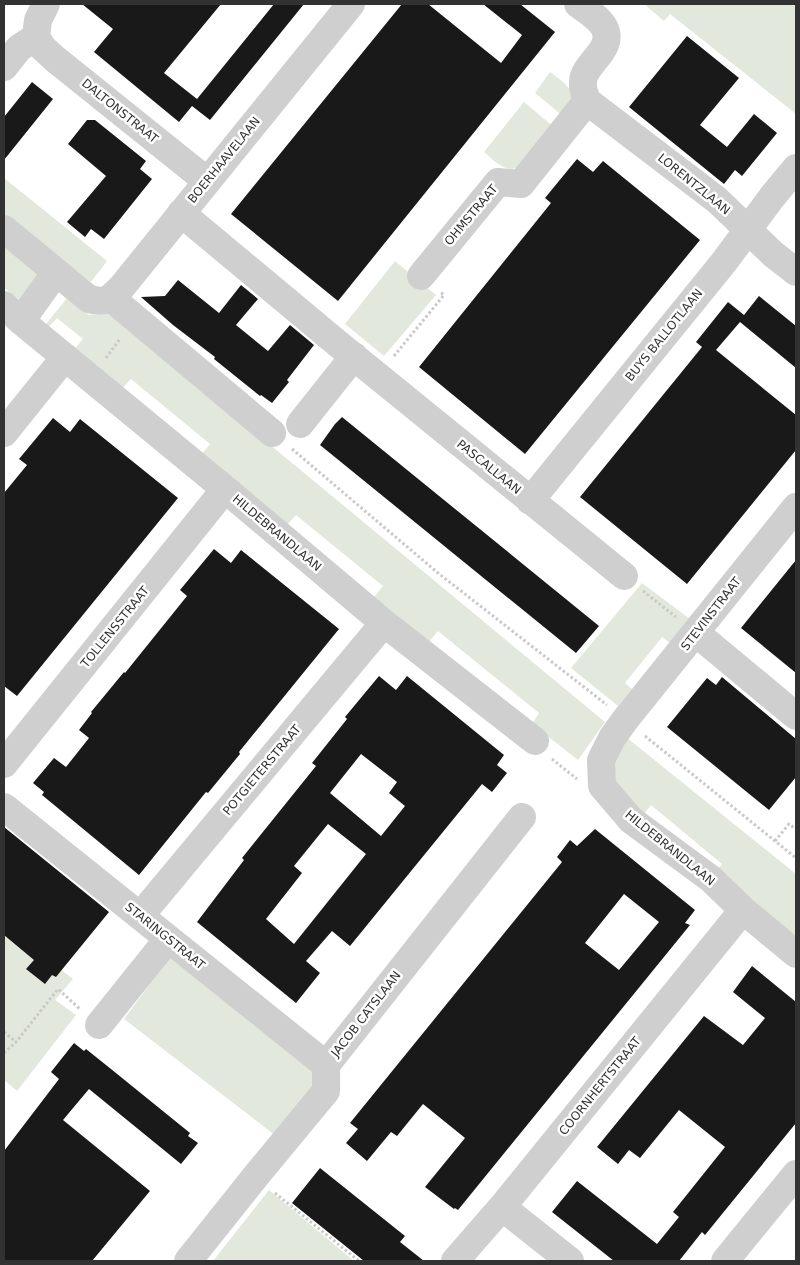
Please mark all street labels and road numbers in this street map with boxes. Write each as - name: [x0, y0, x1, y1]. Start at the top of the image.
- street label: DALTONSTRAAT: [79, 76, 161, 146]
- street label: BOERHAAVELAAN: [185, 114, 263, 206]
- street label: LORENTZLAAN: [655, 151, 733, 217]
- street label: OHMSTRAAT: [442, 181, 501, 248]
- street label: BUYS BALLOTLAAN: [622, 286, 706, 384]
- street label: PASCALLAAN: [454, 437, 524, 497]
- street label: HILDEBRANDLAAN: [230, 492, 324, 574]
- street label: STEVINSTRAAT: [678, 574, 744, 653]
- street label: TOLLENSSTRAAT: [77, 583, 152, 671]
- street label: POTGIETERSTRAAT: [220, 721, 304, 818]
- street label: HILDEBRANDLAAN: [622, 808, 718, 888]
- street label: STARINGSTRAAT: [122, 900, 208, 973]
- street label: JACOB CATSLAAN: [328, 969, 404, 1060]
- street label: COORNHERTSTRAAT: [556, 1034, 644, 1138]

